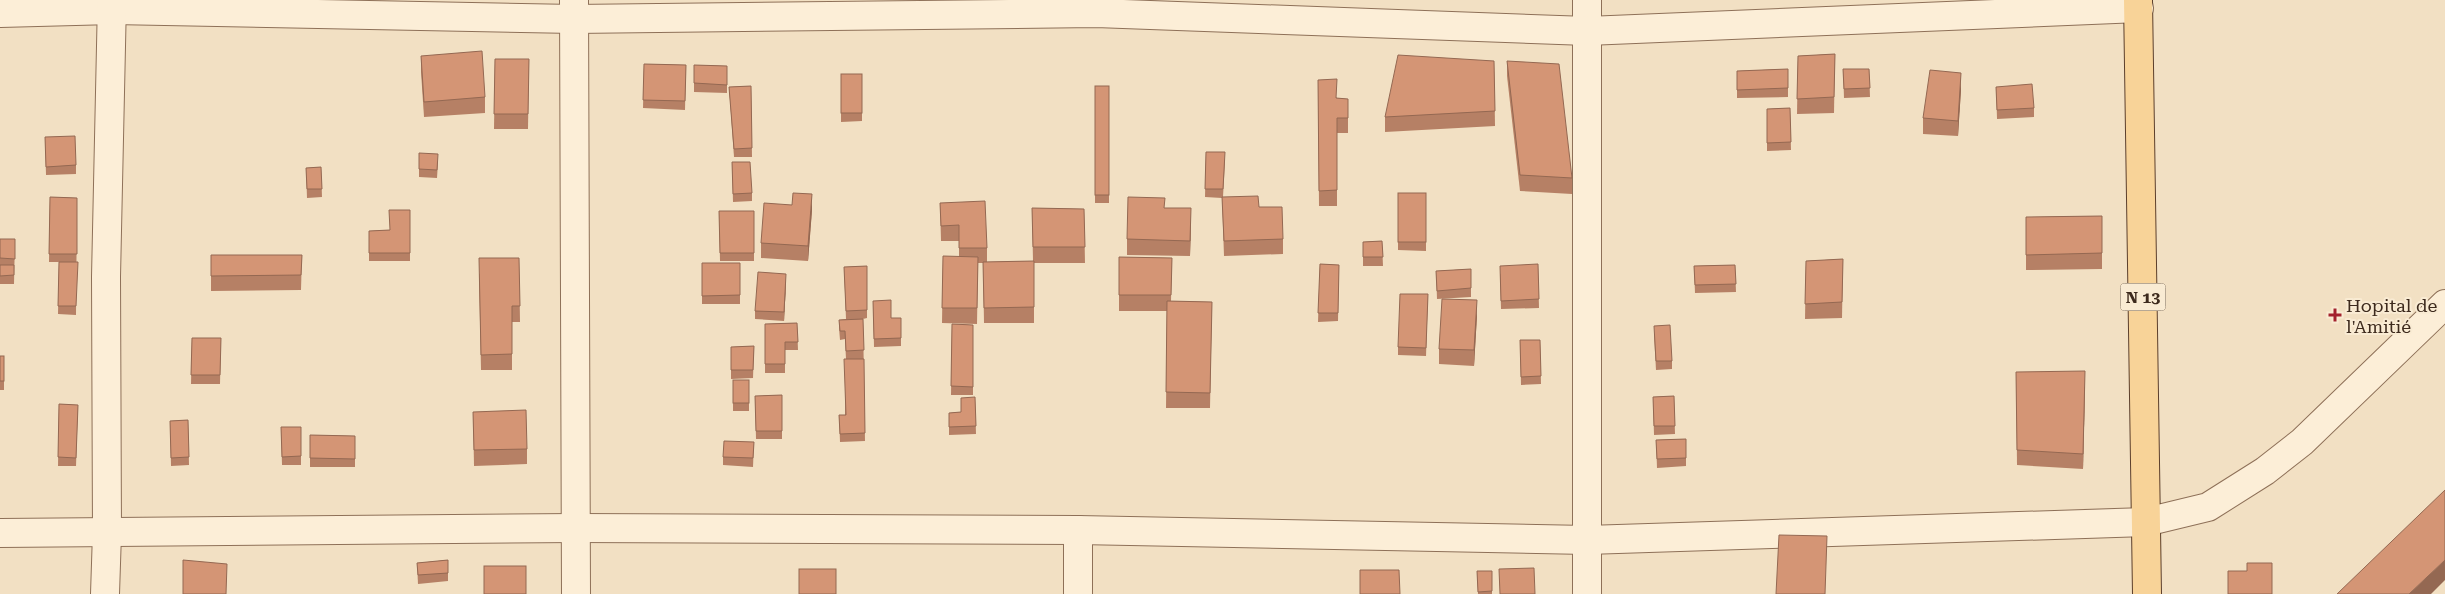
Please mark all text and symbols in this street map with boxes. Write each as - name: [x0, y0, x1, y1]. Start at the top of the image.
- road number: N 13: [2120, 284, 2166, 310]
- place label: Hopital de l'Amitié: [2346, 295, 2437, 337]
- marker: Hopital de l'Amitié: [2328, 308, 2342, 322]

